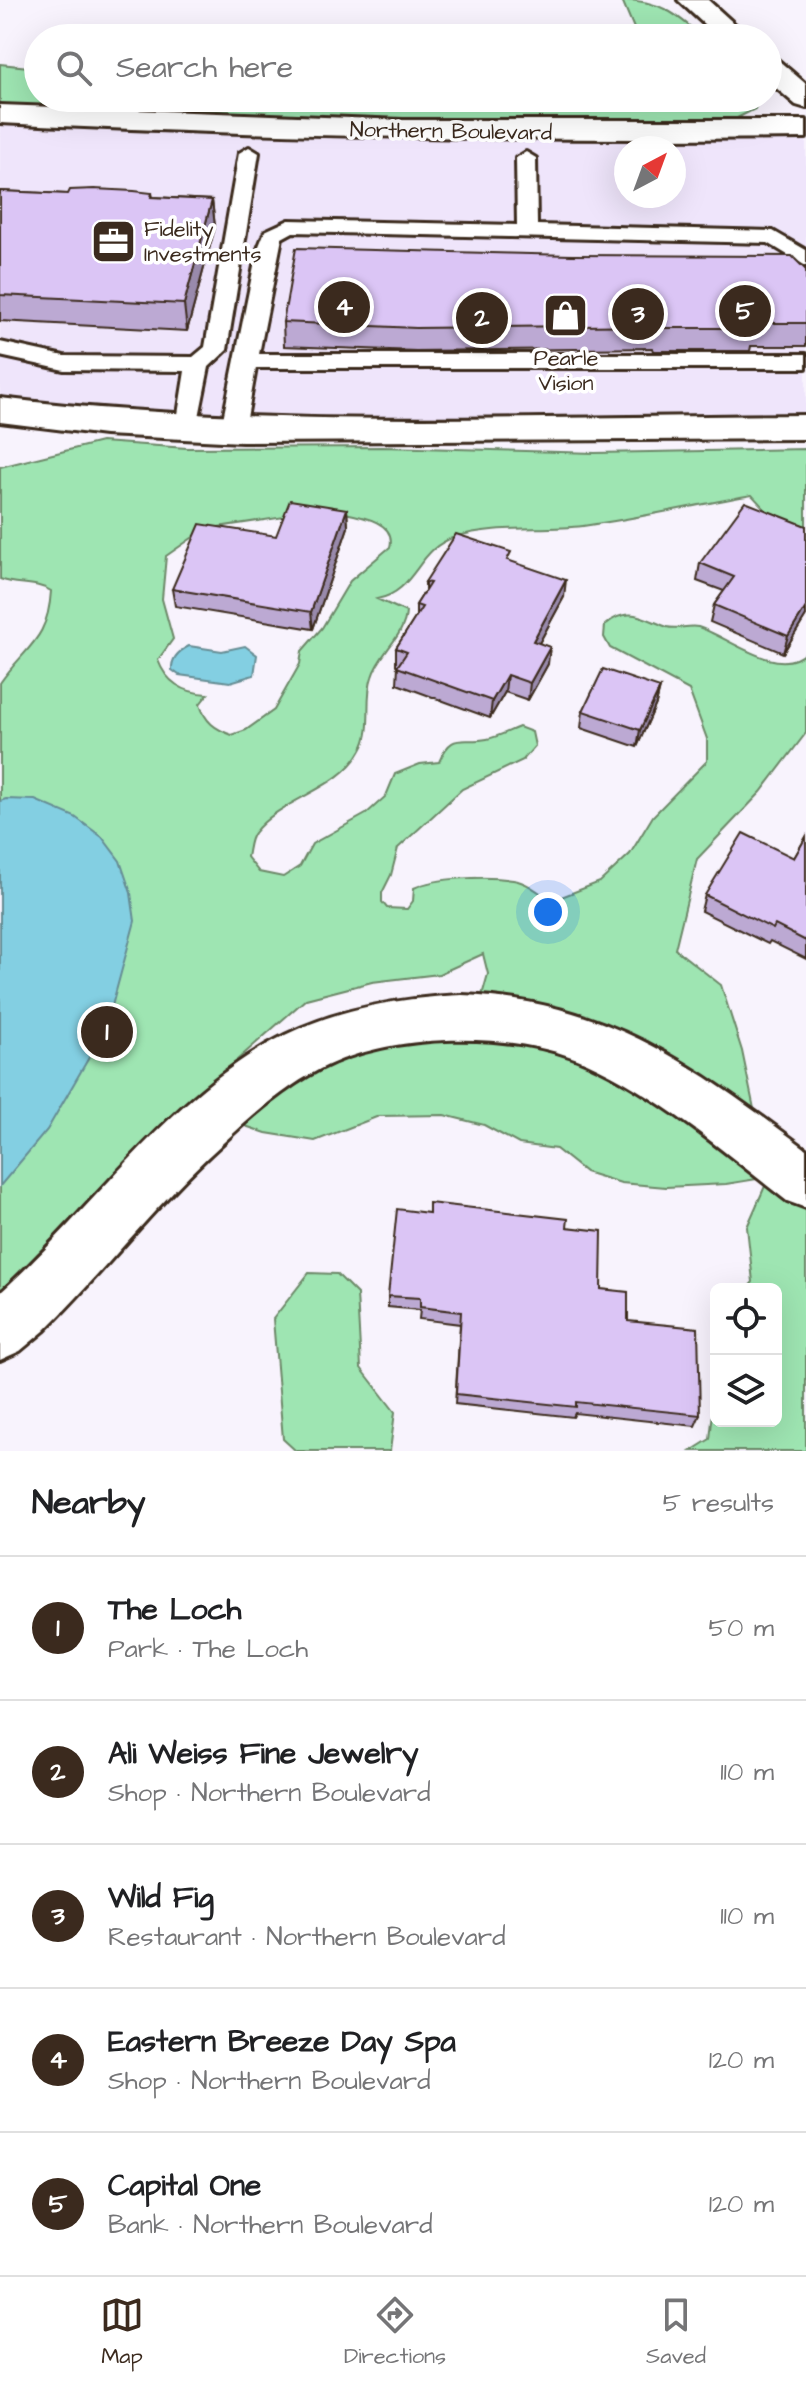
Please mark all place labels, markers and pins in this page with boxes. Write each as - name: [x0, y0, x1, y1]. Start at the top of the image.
- place label: Fidelity Investments: [144, 214, 262, 270]
- office icon: Fidelity Investments: [89, 217, 137, 265]
- pin: 4: [318, 277, 370, 337]
- pin: 5: [719, 281, 771, 341]
- pin: 3: [612, 284, 664, 344]
- pin: 2: [456, 288, 508, 348]
- shop icon: Pearle Vision: [542, 292, 590, 340]
- place label: Pearle Vision: [534, 343, 598, 399]
- pin: 1: [81, 1002, 133, 1062]

